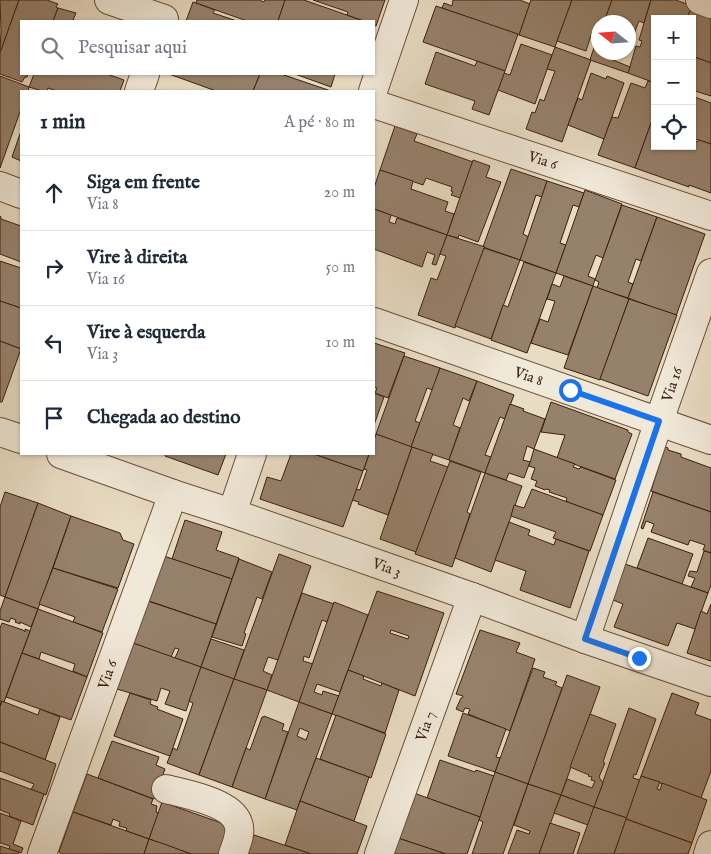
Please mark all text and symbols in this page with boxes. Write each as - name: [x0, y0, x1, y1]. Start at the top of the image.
- north arrow: [591, 15, 636, 60]
- map controls: [651, 15, 696, 150]
- button: +: [651, 15, 696, 60]
- search box: [20, 20, 375, 75]
- icon: search: [38, 34, 66, 62]
- text: Pesquisar aqui: [78, 36, 187, 60]
- button: −: [651, 60, 696, 105]
- button: locate: [651, 105, 696, 150]
- text: 1 min: [40, 109, 85, 136]
- text: A pé · 80 m: [284, 113, 355, 133]
- street label: Via 6: [525, 146, 561, 174]
- text: Siga em frente: [87, 171, 200, 195]
- icon: ahead: [40, 179, 68, 207]
- text: 20 m: [324, 183, 355, 203]
- text: Via 8: [87, 195, 118, 215]
- text: Vire à direita: [87, 246, 187, 270]
- icon: right: [40, 254, 68, 282]
- text: 50 m: [326, 258, 355, 278]
- text: Via 16: [87, 270, 125, 290]
- text: Vire à esquerda: [87, 321, 205, 345]
- icon: left: [40, 329, 68, 357]
- text: 10 m: [325, 333, 355, 353]
- text: Via 3: [87, 345, 118, 365]
- street label: Via 8: [511, 362, 546, 390]
- street label: Via 16: [657, 364, 687, 405]
- route start: [559, 379, 582, 402]
- icon: arrive: [40, 404, 68, 432]
- text: Chegada ao destino: [87, 406, 240, 430]
- street label: Via 3: [369, 553, 404, 581]
- route end: [628, 647, 651, 670]
- street label: Via 6: [93, 657, 122, 693]
- street label: Via 7: [411, 708, 439, 745]

